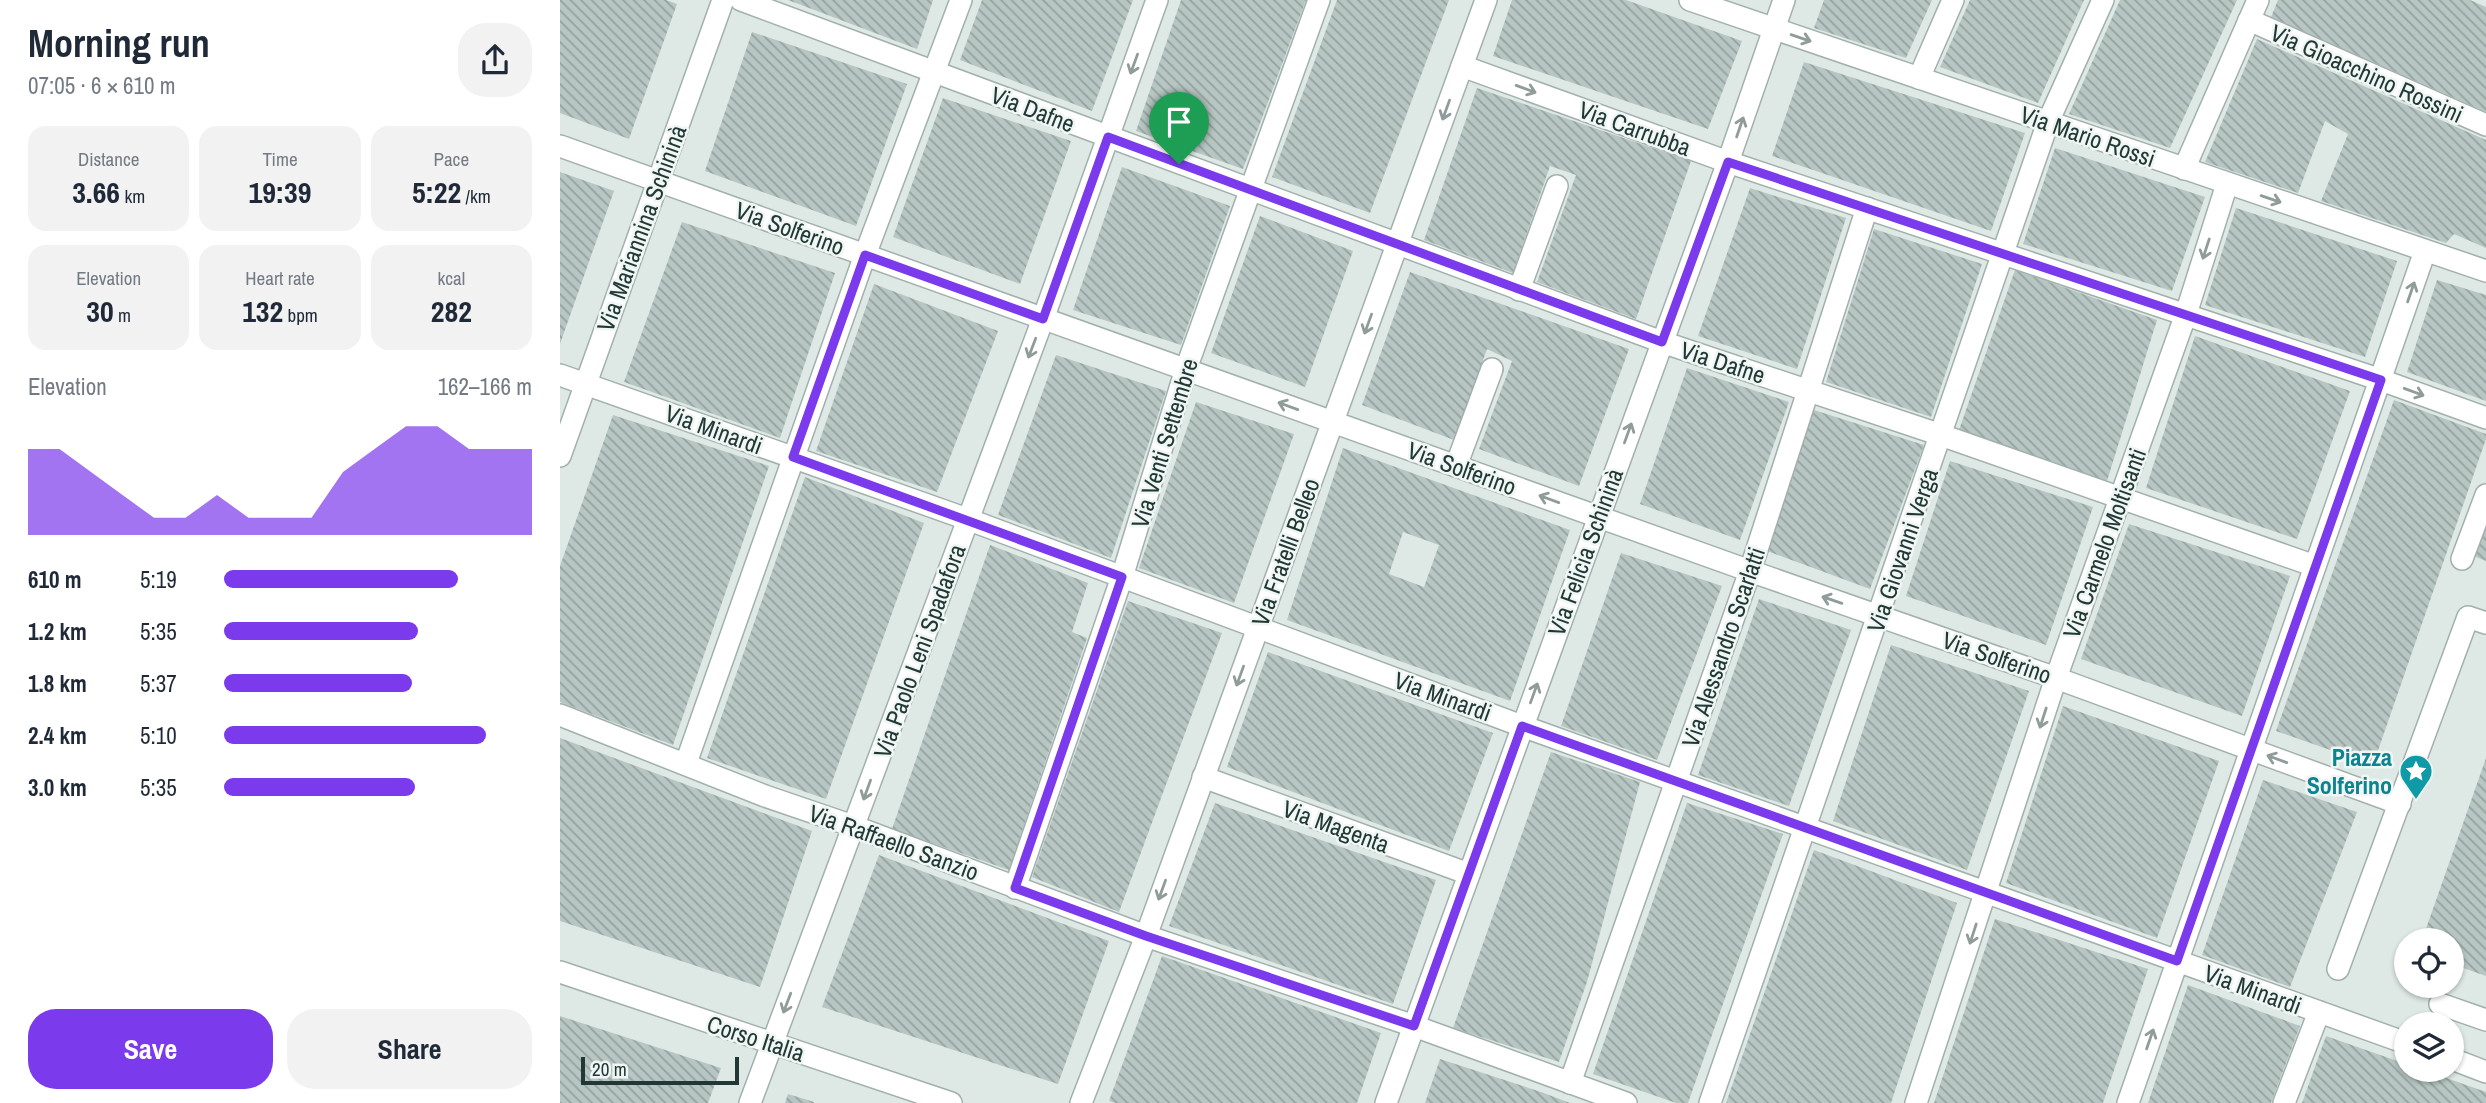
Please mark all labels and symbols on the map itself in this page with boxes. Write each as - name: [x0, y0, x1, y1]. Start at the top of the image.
- street label: Via Gioacchino Rossini: [2266, 16, 2468, 130]
- one-way arrow: [1790, 32, 1812, 45]
- one-way arrow: [1126, 53, 1139, 75]
- street label: Via Dafne: [987, 78, 1079, 140]
- one-way arrow: [1514, 84, 1536, 96]
- pin: [1149, 92, 1209, 164]
- street label: Via Carrubba: [1575, 93, 1695, 163]
- street label: Via Mario Rossi: [2016, 98, 2160, 174]
- one-way arrow: [1439, 99, 1451, 121]
- one-way arrow: [1735, 117, 1747, 139]
- street label: Via Mariannina Schininà: [589, 120, 693, 336]
- street label: Via Solferino: [731, 194, 849, 262]
- one-way arrow: [2260, 194, 2282, 206]
- one-way arrow: [2199, 237, 2212, 259]
- one-way arrow: [2406, 281, 2418, 303]
- one-way arrow: [1361, 313, 1373, 335]
- street label: Via Dafne: [1677, 333, 1769, 391]
- one-way arrow: [1025, 336, 1037, 358]
- street label: Via Venti Settembre: [1123, 354, 1205, 532]
- one-way arrow: [2402, 387, 2424, 399]
- street label: Via Minardi: [661, 397, 767, 461]
- one-way arrow: [1278, 399, 1300, 411]
- one-way arrow: [1623, 423, 1636, 445]
- street label: Via Solferino: [1403, 434, 1521, 502]
- street label: Via Carmelo Moltisanti: [2055, 444, 2153, 642]
- street label: Via Felicia Schininà: [1540, 464, 1630, 640]
- street label: Via Giovanni Verga: [1859, 464, 1945, 636]
- street label: Via Fratelli Belleo: [1243, 474, 1327, 630]
- one-way arrow: [1538, 492, 1560, 504]
- street label: Via Paolo Leni Spadafora: [865, 540, 973, 762]
- street label: Via Alessandro Scarlatti: [1674, 543, 1772, 751]
- one-way arrow: [1822, 593, 1844, 605]
- street label: Via Solferino: [1938, 623, 2056, 691]
- street label: Via Minardi: [1390, 664, 1496, 728]
- one-way arrow: [1233, 665, 1245, 687]
- one-way arrow: [1529, 683, 1541, 705]
- one-way arrow: [2036, 707, 2049, 729]
- place label: Piazza Solferino: [2307, 741, 2392, 801]
- one-way arrow: [2267, 752, 2289, 764]
- place icon: Piazza Solferino: [2397, 752, 2435, 801]
- one-way arrow: [859, 779, 872, 801]
- street label: Via Magenta: [1278, 792, 1394, 860]
- street label: Via Raffaello Sanzio: [805, 796, 983, 888]
- one-way arrow: [1155, 878, 1168, 900]
- one-way arrow: [1965, 923, 1978, 945]
- street label: Via Minardi: [2200, 957, 2306, 1021]
- one-way arrow: [779, 992, 792, 1014]
- street label: Corso Italia: [703, 1007, 809, 1069]
- one-way arrow: [2145, 1028, 2157, 1050]
- scale bar: [581, 1054, 738, 1086]

